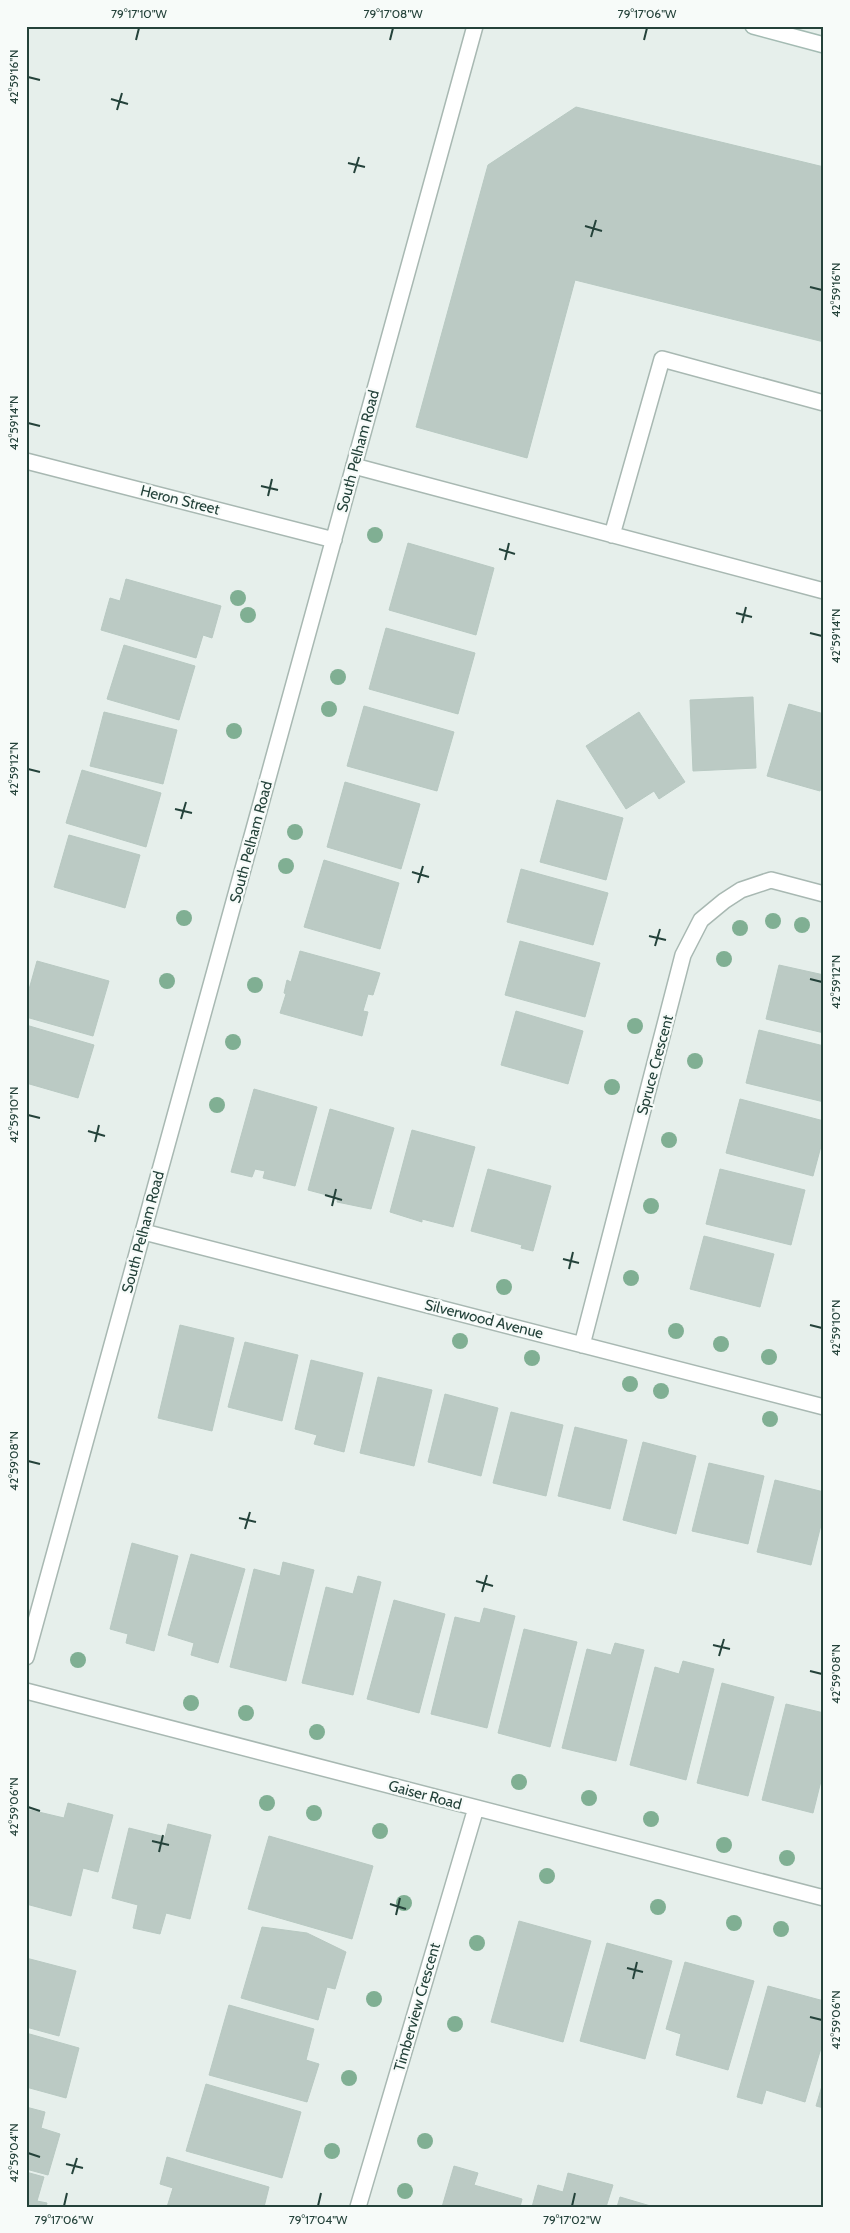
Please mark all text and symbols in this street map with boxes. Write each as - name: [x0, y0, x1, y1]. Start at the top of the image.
- text: 79°17'10"W: [111, 6, 168, 21]
- text: 79°17'08"W: [363, 6, 423, 21]
- text: 79°17'06"W: [618, 6, 677, 21]
- text: 42°59'16"N: [6, 49, 21, 105]
- text: 42°59'16"N: [828, 262, 843, 318]
- street label: South Pelham Road: [333, 388, 383, 514]
- text: 42°59'14"N: [6, 395, 21, 451]
- street label: Heron Street: [138, 481, 222, 519]
- text: 42°59'14"N: [828, 608, 843, 664]
- text: 42°59'12"N: [6, 742, 21, 796]
- street label: South Pelham Road: [226, 779, 276, 905]
- text: 42°59'12"N: [828, 955, 843, 1009]
- street label: Spruce Crescent: [633, 1013, 677, 1117]
- text: 42°59'10"N: [6, 1087, 21, 1143]
- street label: South Pelham Road: [118, 1169, 168, 1295]
- street label: Silverwood Avenue: [423, 1296, 545, 1343]
- text: 42°59'10"N: [828, 1300, 843, 1356]
- text: 42°59'08"N: [6, 1431, 21, 1491]
- text: 42°59'08"N: [828, 1644, 843, 1704]
- text: 42°59'06"N: [6, 1777, 21, 1837]
- street label: Gaiser Road: [386, 1777, 464, 1813]
- street label: Timberview Crescent: [390, 1941, 444, 2073]
- text: 42°59'06"N: [828, 1990, 843, 2050]
- text: 42°59'04"N: [6, 2123, 21, 2183]
- text: 79°17'06"W: [35, 2212, 94, 2227]
- text: 79°17'04"W: [289, 2212, 348, 2227]
- text: 79°17'02"W: [543, 2212, 602, 2227]

